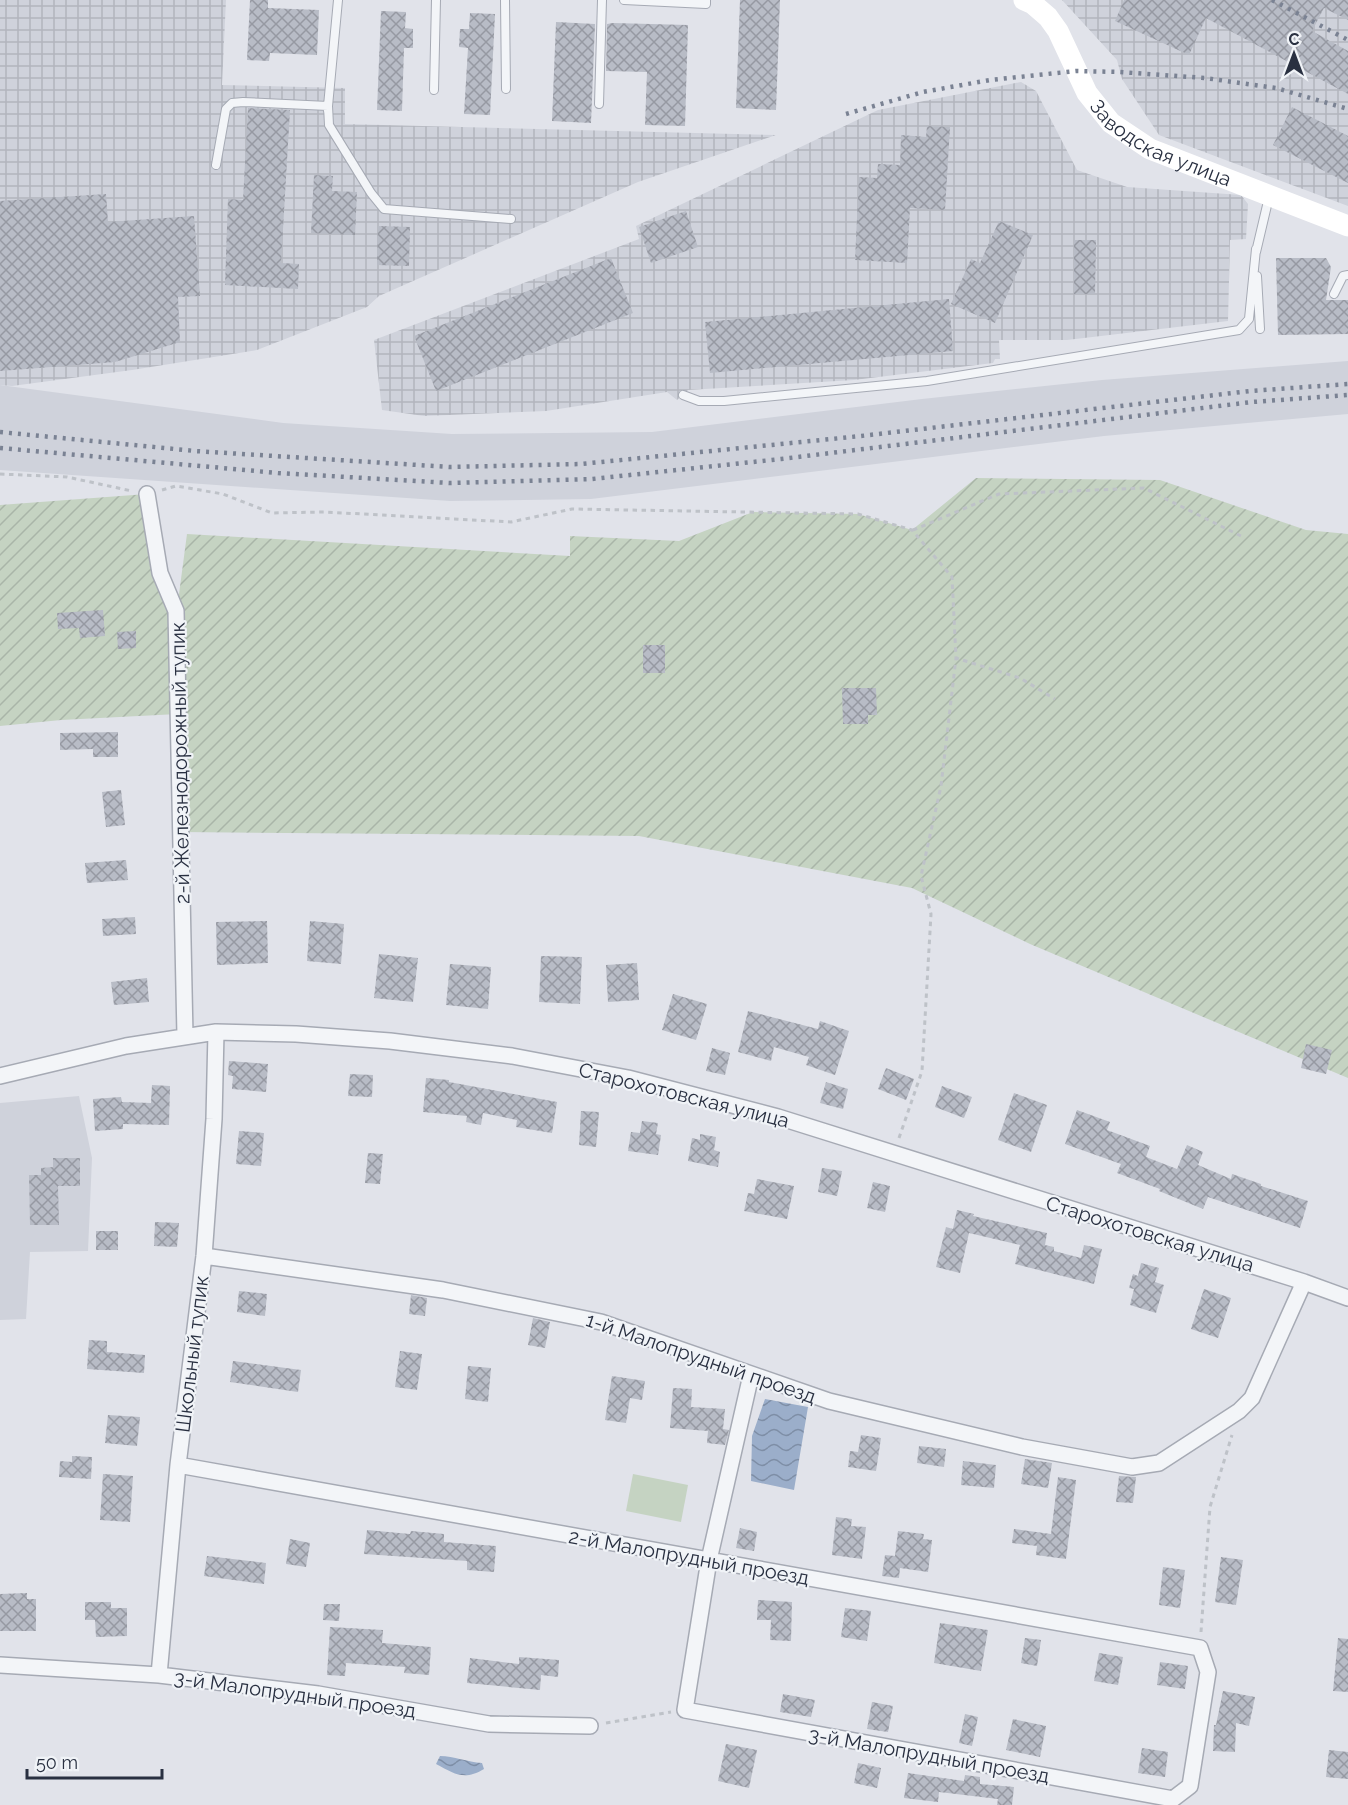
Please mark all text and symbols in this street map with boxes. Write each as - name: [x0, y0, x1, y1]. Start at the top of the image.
- north arrow: [1264, 24, 1324, 84]
- text: С: [1289, 30, 1300, 49]
- street label: Заводская улица: [1085, 95, 1235, 191]
- street label: 2-й Железнодорожный тупик: [166, 622, 194, 904]
- street label: Старохотовская улица: [576, 1057, 792, 1133]
- street label: Старохотовская улица: [1043, 1191, 1257, 1277]
- street label: Школьный тупик: [170, 1274, 214, 1434]
- street label: 1-й Малопрудный проезд: [583, 1307, 819, 1409]
- street label: 2-й Малопрудный проезд: [567, 1524, 811, 1590]
- street label: 3-й Малопрудный проезд: [173, 1665, 418, 1723]
- street label: 3-й Малопрудный проезд: [807, 1722, 1052, 1788]
- scale bar: [27, 1742, 162, 1780]
- text: 50 m: [36, 1752, 78, 1773]

